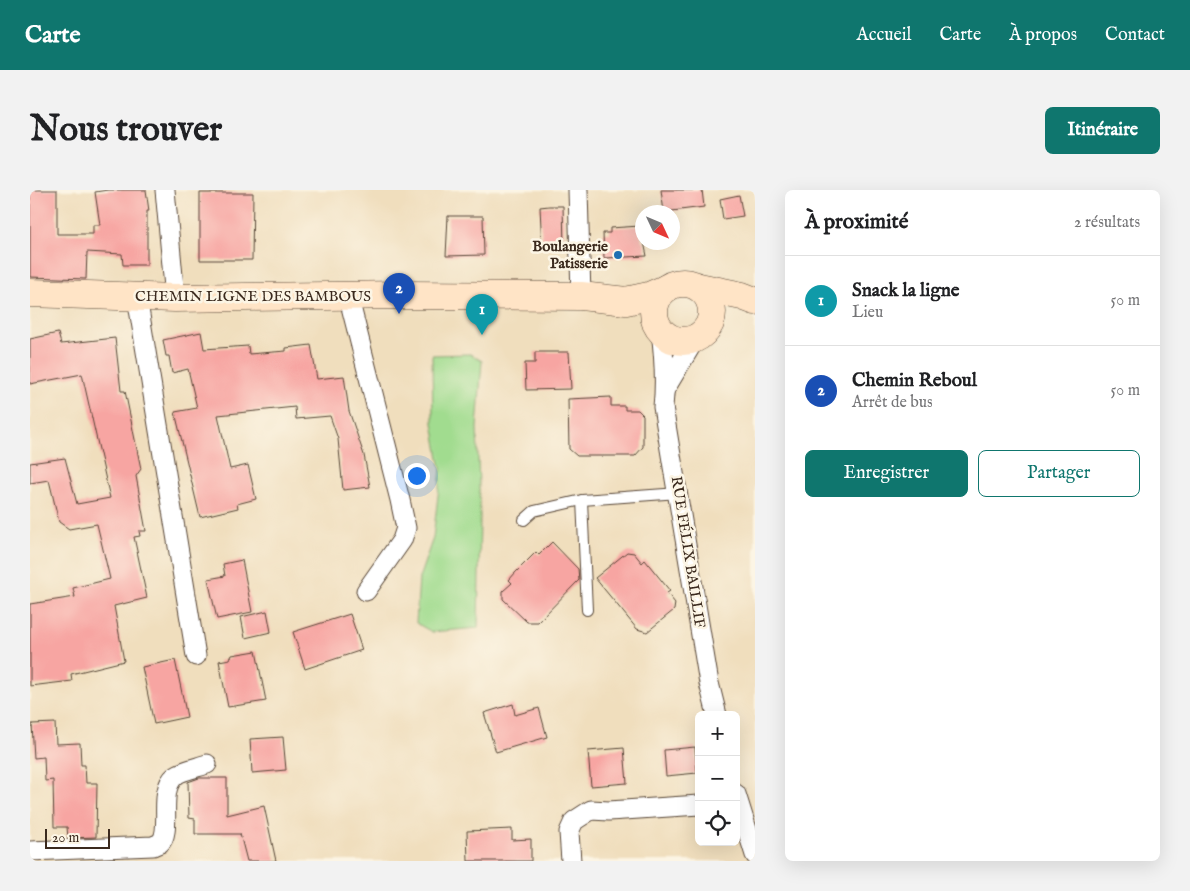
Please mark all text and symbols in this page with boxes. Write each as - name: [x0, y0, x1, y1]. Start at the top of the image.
- text: Carte: [25, 20, 81, 51]
- text: Accueil: [857, 24, 912, 47]
- text: Carte: [940, 24, 981, 47]
- text: À propos: [1009, 24, 1077, 47]
- text: Contact: [1105, 24, 1165, 47]
- button: Itinéraire: [1045, 107, 1160, 154]
- text: Nous trouver: [30, 108, 222, 153]
- north arrow: [635, 205, 680, 250]
- text: À proximité: [805, 209, 908, 236]
- text: 2 résultats: [1074, 213, 1140, 233]
- place label: Boulangerie Patisserie: [532, 237, 608, 273]
- marker: Boulangerie Patisserie: [612, 249, 624, 261]
- pin: 2: [383, 273, 415, 314]
- text: Snack la ligne: [852, 279, 960, 303]
- street label: CHEMIN LIGNE DES BAMBOUS: [135, 287, 371, 306]
- text: 1: [818, 291, 824, 311]
- text: 50 m: [1111, 291, 1140, 311]
- pin: 1: [466, 294, 498, 335]
- text: Lieu: [852, 303, 883, 323]
- text: Chemin Reboul: [852, 369, 977, 393]
- text: 2: [817, 381, 825, 401]
- text: 50 m: [1111, 381, 1140, 401]
- text: Arrêt de bus: [852, 393, 933, 413]
- button: Enregistrer: [805, 450, 968, 497]
- button: Partager: [978, 450, 1140, 497]
- your location: [404, 463, 430, 489]
- street label: RUE FÉLIX BAILLIF: [667, 475, 709, 630]
- map controls: [695, 711, 740, 846]
- button: +: [695, 711, 740, 756]
- button: −: [695, 756, 740, 801]
- button: locate: [695, 801, 740, 846]
- scale bar: [45, 826, 110, 849]
- text: 20 m: [52, 829, 79, 847]

